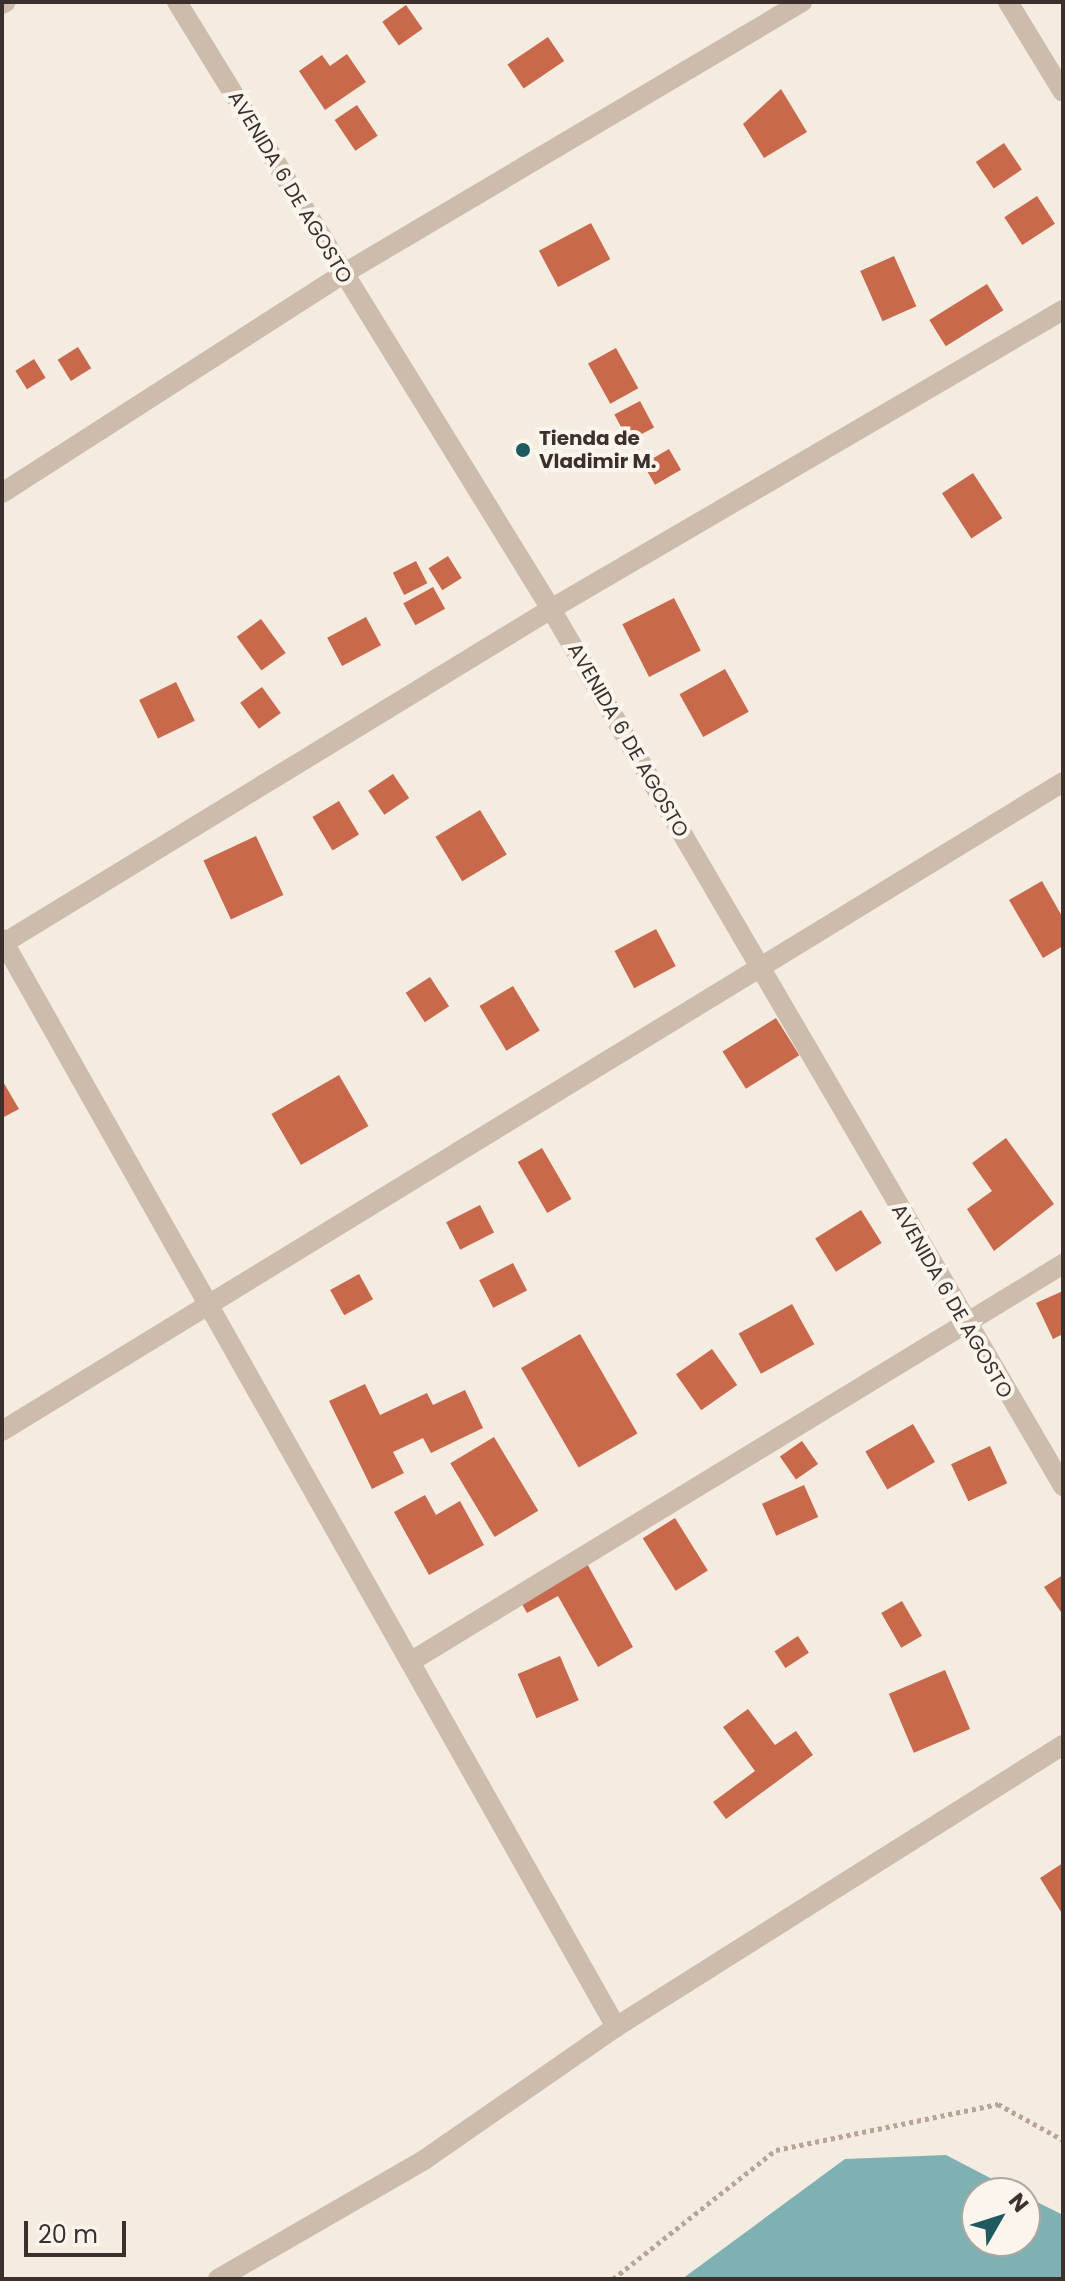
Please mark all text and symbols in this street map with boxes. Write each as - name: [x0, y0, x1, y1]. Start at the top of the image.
- street label: AVENIDA 6 DE AGOSTO: [223, 87, 357, 287]
- place label: Tienda de Vladimir M.: [539, 426, 656, 473]
- marker: Tienda de Vladimir M.: [514, 441, 532, 459]
- street label: AVENIDA 6 DE AGOSTO: [563, 639, 693, 841]
- street label: AVENIDA 6 DE AGOSTO: [887, 1200, 1017, 1402]
- north arrow: [961, 2177, 1041, 2257]
- text: N: [1001, 2187, 1036, 2219]
- scale bar: [28, 2205, 130, 2255]
- text: 20 m: [38, 2218, 98, 2251]

